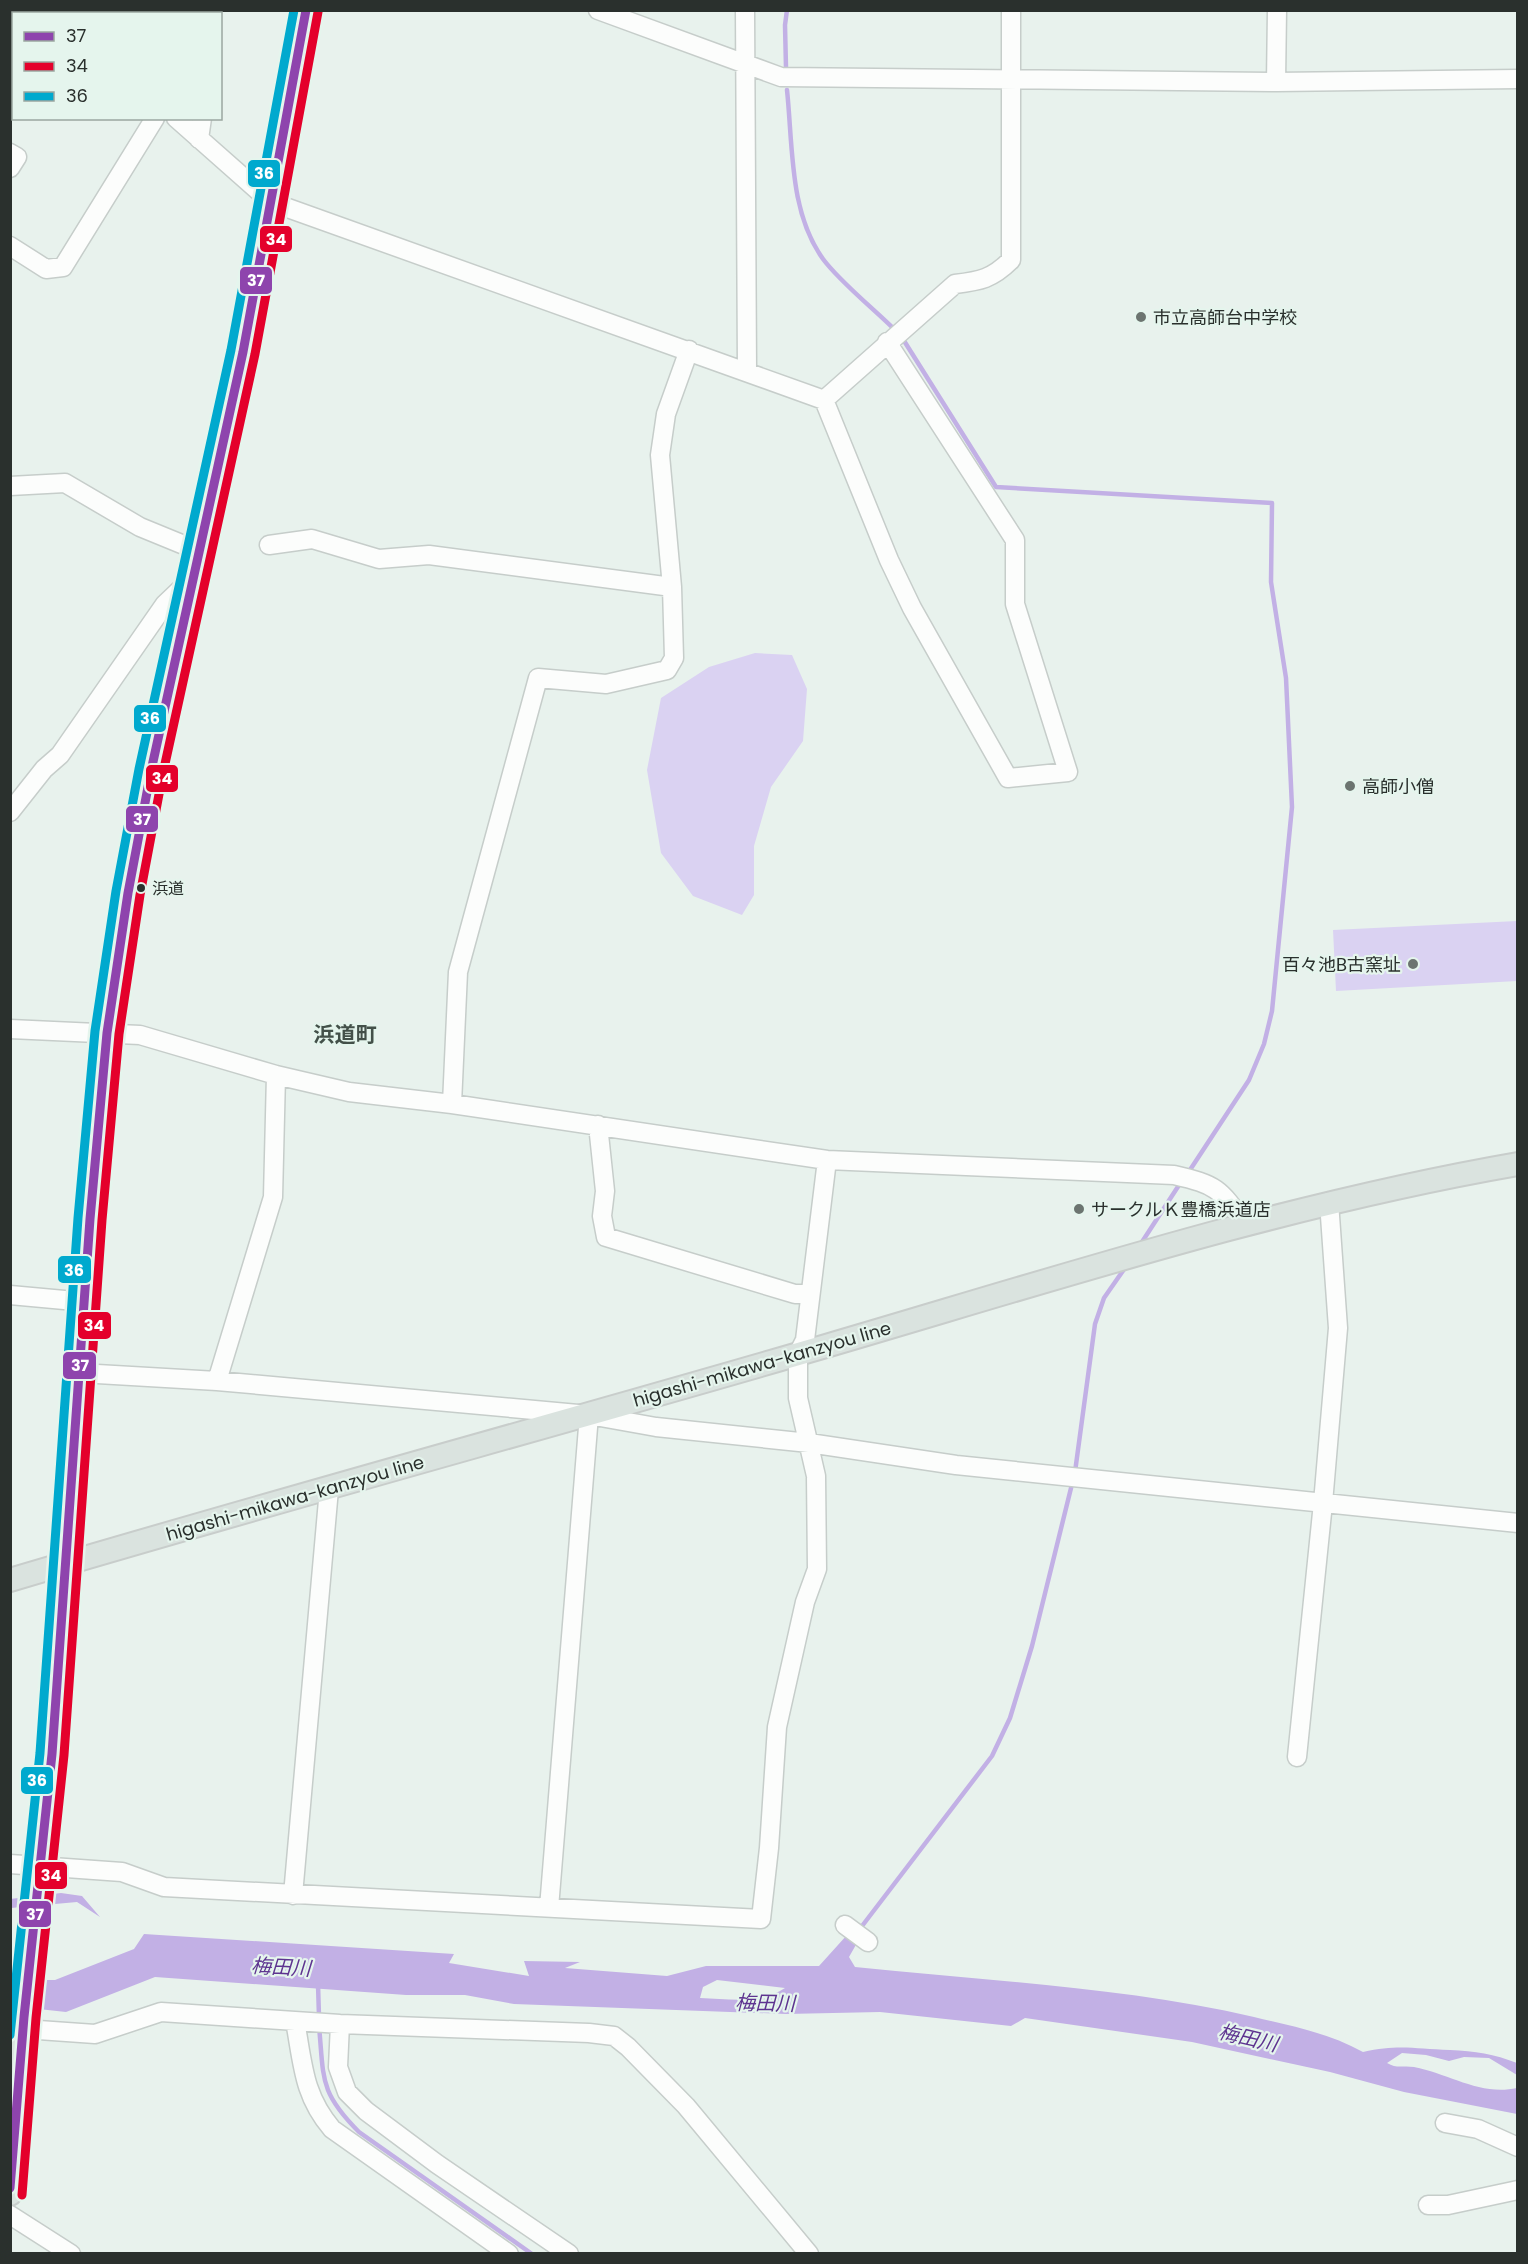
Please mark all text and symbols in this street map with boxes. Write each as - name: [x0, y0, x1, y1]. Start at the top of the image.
- legend: [12, 12, 222, 120]
- text: 37: [66, 23, 87, 48]
- text: 34: [66, 53, 88, 78]
- text: 36: [66, 83, 88, 108]
- line badge: 36: [247, 159, 281, 188]
- text: 36: [254, 162, 274, 185]
- line badge: 34: [259, 225, 293, 253]
- text: 34: [266, 228, 286, 251]
- line badge: 37: [239, 266, 273, 295]
- text: 37: [247, 269, 266, 292]
- place label: 市立高師台中学校: [1153, 305, 1297, 330]
- marker: 市立高師台中学校: [1134, 310, 1148, 324]
- line badge: 36: [133, 704, 167, 733]
- text: 36: [140, 707, 160, 730]
- line badge: 34: [145, 764, 179, 793]
- text: 34: [152, 767, 172, 790]
- place label: 高師小僧: [1362, 774, 1434, 799]
- marker: 高師小僧: [1343, 779, 1357, 793]
- line badge: 37: [125, 805, 159, 833]
- text: 37: [133, 808, 152, 831]
- place label: 浜道: [152, 877, 184, 900]
- marker: 浜道: [135, 882, 147, 894]
- place label: 百々池B古窯址: [1282, 952, 1401, 977]
- marker: 百々池B古窯址: [1406, 957, 1420, 971]
- district label: 浜道町: [314, 1020, 377, 1049]
- place label: サークルＫ豊橋浜道店: [1091, 1197, 1270, 1222]
- marker: サークルＫ豊橋浜道店: [1072, 1202, 1086, 1216]
- line badge: 36: [57, 1255, 92, 1284]
- text: 36: [64, 1259, 84, 1282]
- line badge: 34: [77, 1311, 112, 1340]
- text: 34: [84, 1314, 104, 1337]
- street label: higashi-mikawa-kanzyou line: [630, 1315, 894, 1413]
- line badge: 37: [62, 1351, 97, 1380]
- text: 37: [71, 1354, 90, 1377]
- street label: higashi-mikawa-kanzyou line: [163, 1449, 427, 1547]
- line badge: 36: [20, 1766, 54, 1795]
- text: 36: [27, 1769, 47, 1792]
- line badge: 34: [34, 1861, 68, 1890]
- text: 34: [41, 1864, 61, 1887]
- line badge: 37: [18, 1900, 52, 1928]
- text: 37: [26, 1903, 45, 1926]
- water label: 梅田川: [250, 1951, 314, 1983]
- water label: 梅田川: [735, 1988, 797, 2018]
- water label: 梅田川: [1216, 2018, 1282, 2059]

